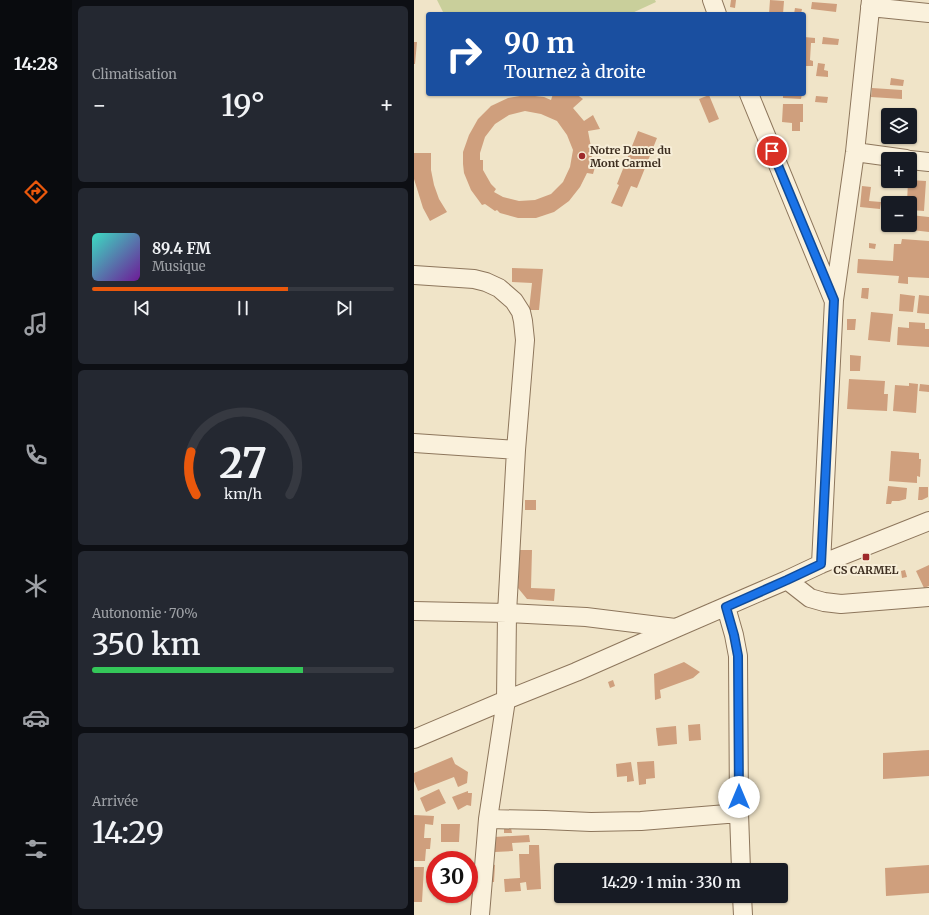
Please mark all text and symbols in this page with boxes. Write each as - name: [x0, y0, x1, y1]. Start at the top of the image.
- text: 90 m: [504, 25, 575, 61]
- icon: right: [438, 28, 490, 80]
- text: 14:28: [14, 52, 58, 75]
- text: Tournez à droite: [504, 60, 646, 83]
- text: Climatisation: [92, 66, 177, 83]
- text: 19°: [221, 86, 265, 124]
- text: −: [92, 91, 107, 119]
- text: +: [379, 91, 394, 119]
- map controls: [881, 108, 917, 232]
- button: layers: [881, 108, 917, 144]
- pin: [755, 134, 789, 168]
- icon: arrive: [761, 140, 783, 162]
- place label: Notre Dame du Mont Carmel: [590, 143, 671, 170]
- marker: Notre Dame du Mont Carmel: [577, 151, 587, 161]
- button: +: [881, 152, 917, 188]
- icon: directions: [22, 178, 50, 206]
- button: −: [881, 196, 917, 232]
- text: 89.4 FM: [152, 239, 211, 258]
- text: Musique: [152, 258, 206, 275]
- icon: previous: [131, 297, 153, 319]
- icon: pause: [232, 297, 254, 319]
- icon: next: [333, 297, 355, 319]
- icon: music: [22, 310, 50, 338]
- text: 27: [219, 437, 267, 489]
- icon: phone: [22, 441, 50, 469]
- text: km/h: [224, 485, 262, 503]
- marker: CS CARMEL: [861, 552, 871, 562]
- place label: CS CARMEL: [833, 563, 899, 577]
- icon: climate: [22, 572, 50, 600]
- text: Autonomie · 70%: [92, 605, 198, 622]
- text: 350 km: [92, 625, 201, 663]
- icon: car: [22, 704, 50, 732]
- position arrow: [718, 776, 760, 818]
- text: Arrivée: [92, 793, 138, 810]
- text: 14:29: [92, 813, 164, 851]
- icon: filters: [22, 835, 50, 863]
- speed limit sign: 30: [426, 851, 478, 903]
- text: 14:29 · 1 min · 330 m: [601, 873, 741, 892]

